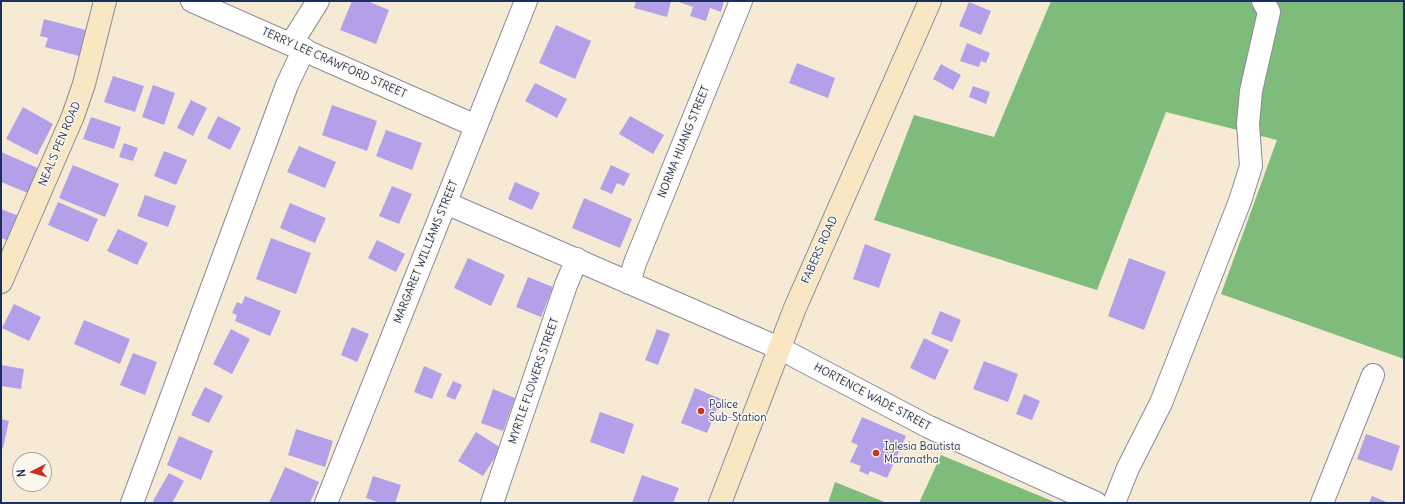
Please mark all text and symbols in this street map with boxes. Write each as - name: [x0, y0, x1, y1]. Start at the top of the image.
- street label: TERRY LEE CRAWFORD STREET: [260, 25, 408, 101]
- street label: NORMA HUANG STREET: [655, 84, 713, 200]
- street label: NEAL'S PEN ROAD: [36, 100, 84, 188]
- street label: MARGARET WILLIAMS STREET: [391, 178, 461, 326]
- street label: FABERS ROAD: [799, 214, 841, 286]
- street label: MYRTLE FLOWERS STREET: [506, 316, 562, 446]
- street label: HORTENCE WADE STREET: [811, 361, 933, 433]
- place label: Police Sub-Station: [709, 398, 767, 424]
- marker: Police Sub-Station: [696, 406, 706, 416]
- place label: Iglesia Bautista Maranatha: [884, 440, 961, 466]
- marker: Iglesia Bautista Maranatha: [871, 448, 881, 458]
- north arrow: [12, 452, 52, 492]
- text: N: [14, 469, 28, 478]

